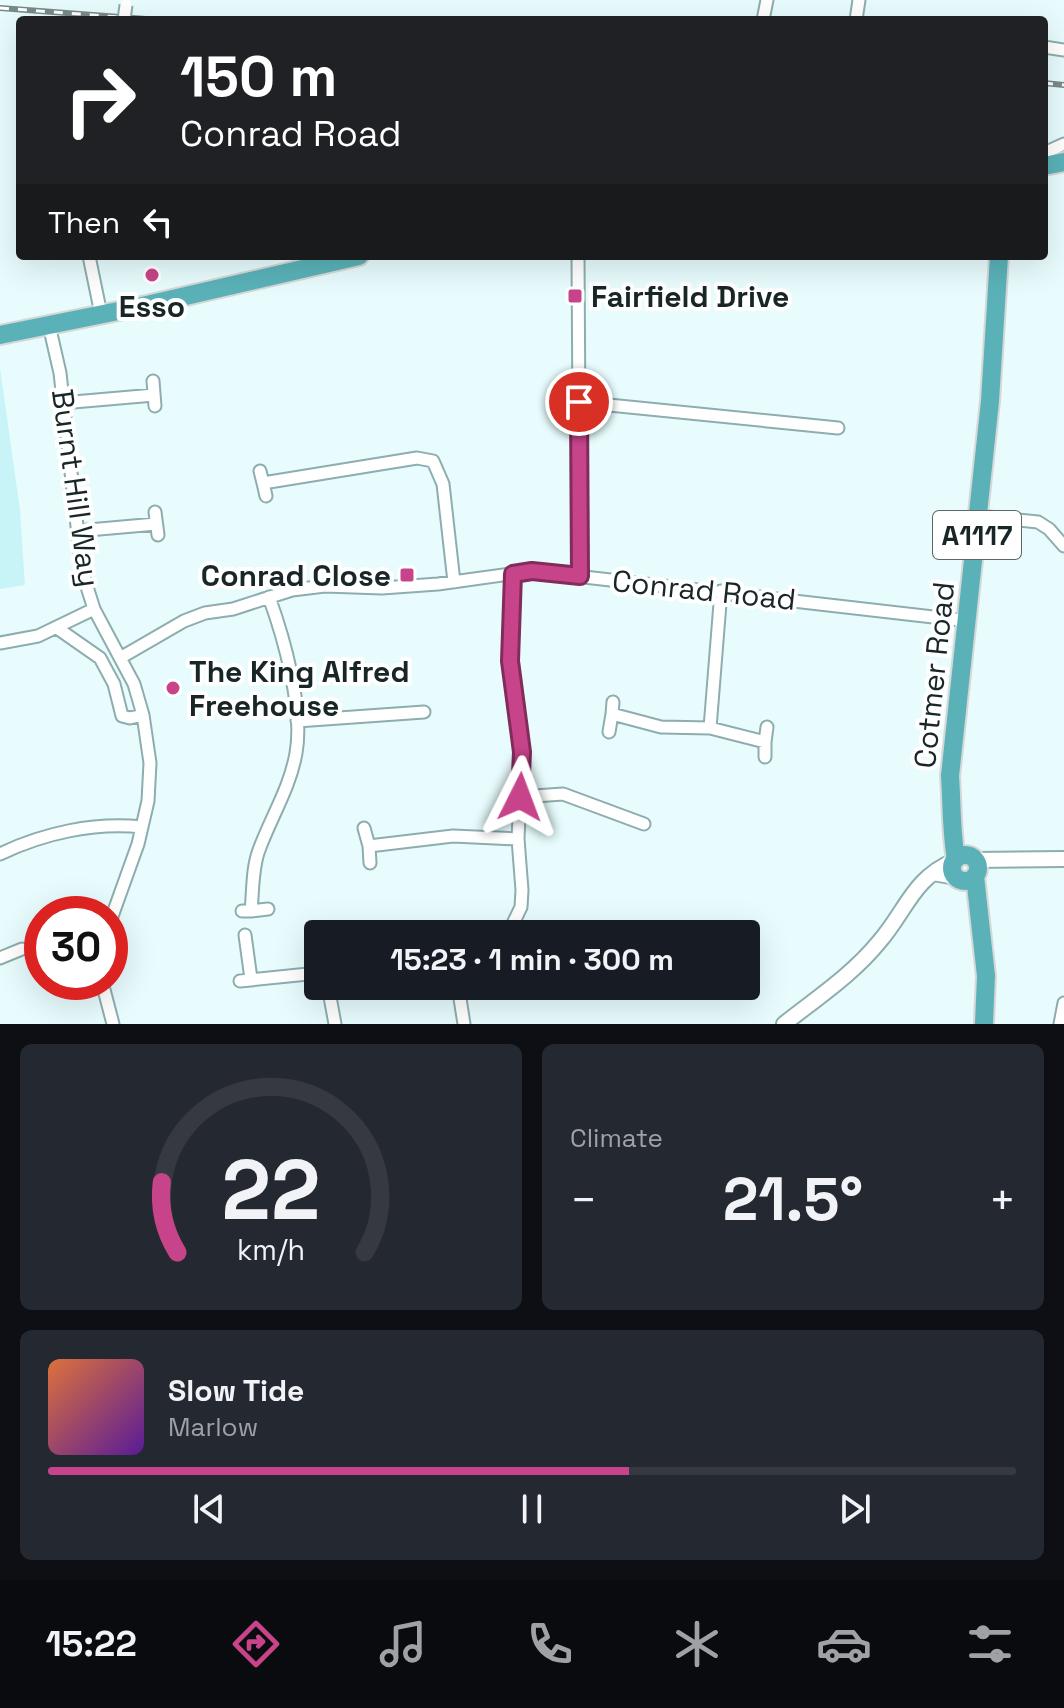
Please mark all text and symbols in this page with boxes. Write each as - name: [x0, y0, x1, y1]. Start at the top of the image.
- text: 150 m: [180, 41, 337, 112]
- icon: right: [48, 48, 152, 152]
- text: Conrad Road: [180, 111, 401, 157]
- icon: left: [136, 200, 180, 244]
- text: Then: [48, 203, 120, 242]
- marker: Esso: [143, 266, 161, 284]
- place label: Fairfield Drive: [591, 277, 789, 316]
- place label: Esso: [119, 287, 185, 326]
- marker: Fairfield Drive: [566, 287, 584, 305]
- pin: [545, 368, 613, 436]
- icon: arrive: [557, 380, 601, 424]
- street label: Burnt Hill Way: [43, 387, 109, 589]
- road number: A1117: [933, 511, 1021, 559]
- place label: Conrad Close: [201, 556, 391, 595]
- street label: Conrad Road: [610, 561, 798, 619]
- marker: Conrad Close: [398, 566, 416, 584]
- street label: Cotmer Road: [905, 580, 963, 770]
- place label: The King Alfred Freehouse: [189, 652, 410, 725]
- marker: The King Alfred Freehouse: [164, 679, 182, 697]
- position arrow: [478, 755, 562, 839]
- speed limit sign: 30: [24, 896, 128, 1000]
- text: 15:23 · 1 min · 300 m: [390, 940, 674, 979]
- text: Climate: [570, 1121, 663, 1155]
- text: 22: [222, 1137, 320, 1243]
- text: 21.5°: [723, 1161, 863, 1238]
- text: −: [570, 1172, 597, 1228]
- text: +: [989, 1172, 1016, 1228]
- text: km/h: [237, 1232, 305, 1268]
- text: Slow Tide: [168, 1371, 304, 1410]
- text: Marlow: [168, 1410, 258, 1444]
- icon: previous: [187, 1487, 231, 1531]
- icon: pause: [510, 1487, 554, 1531]
- icon: next: [833, 1487, 877, 1531]
- icon: directions: [228, 1616, 284, 1672]
- icon: music: [375, 1616, 431, 1672]
- icon: phone: [522, 1616, 578, 1672]
- icon: climate: [669, 1616, 725, 1672]
- icon: car: [816, 1616, 872, 1672]
- icon: filters: [962, 1616, 1018, 1672]
- text: 15:22: [45, 1621, 137, 1667]

